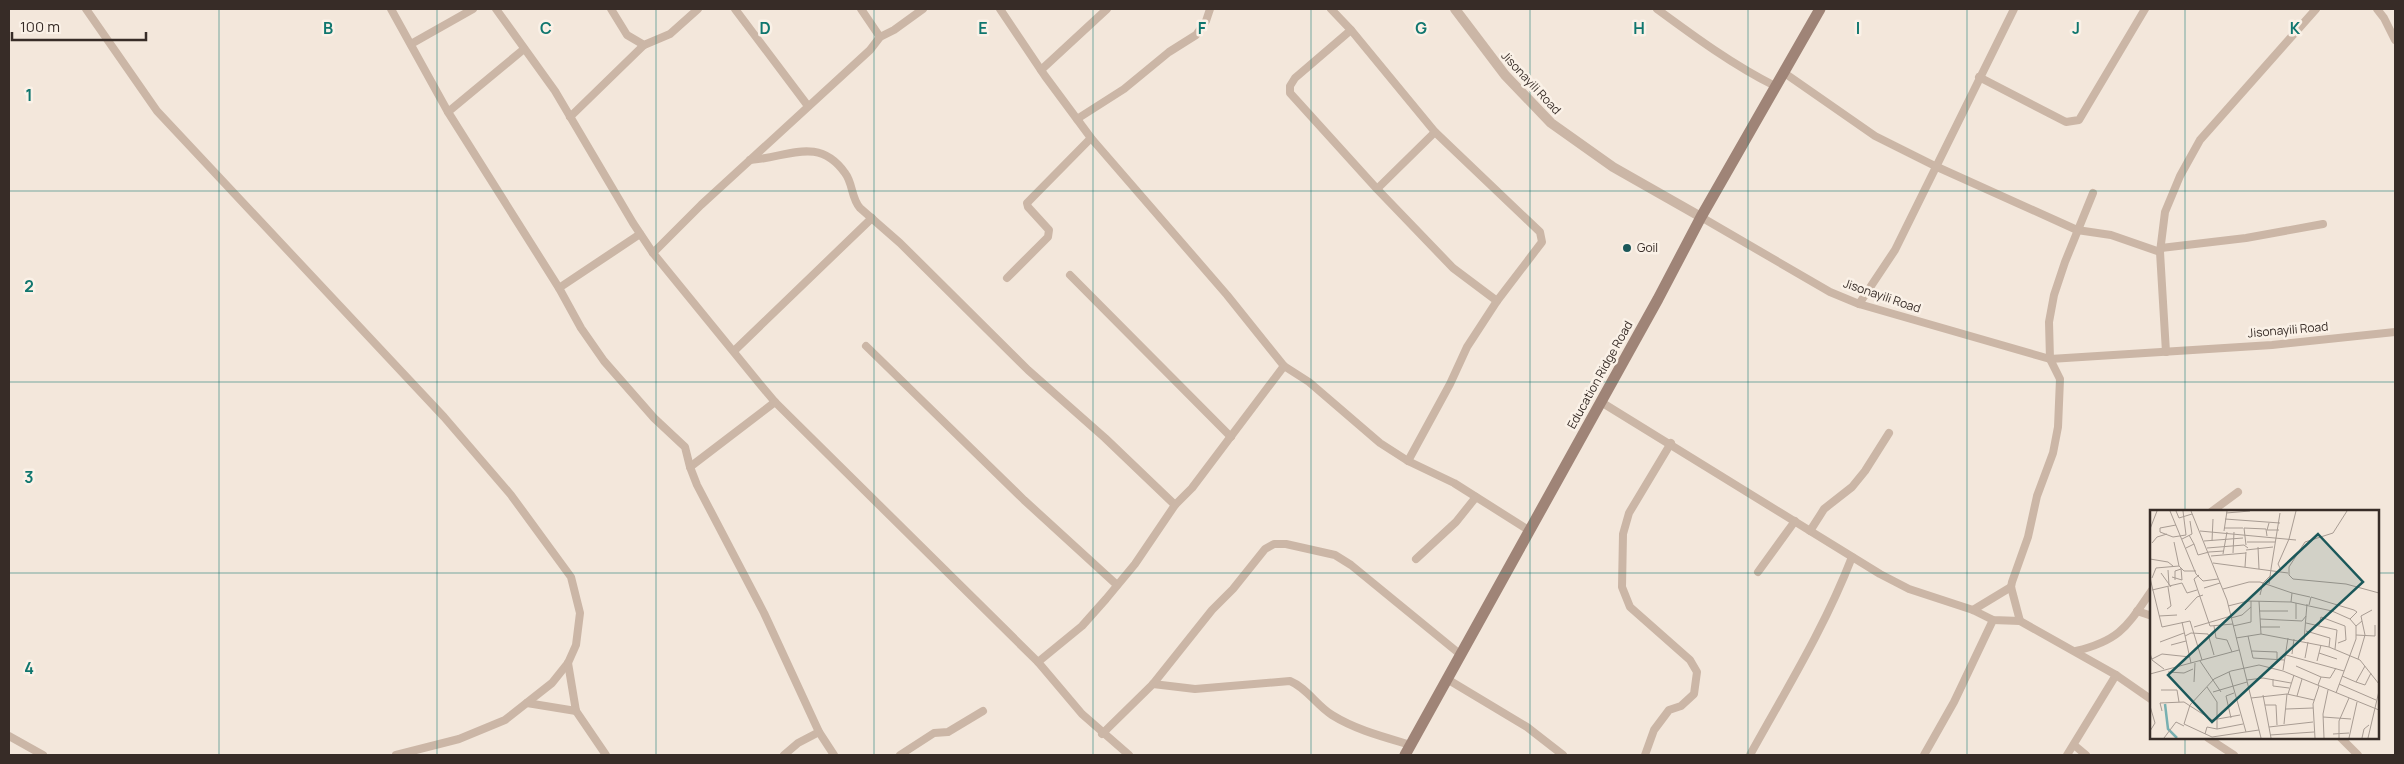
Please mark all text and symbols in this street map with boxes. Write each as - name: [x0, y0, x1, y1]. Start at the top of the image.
- scale bar: [12, 10, 146, 42]
- text: 100 m: [20, 16, 60, 37]
- text: B: [323, 17, 333, 39]
- text: C: [540, 17, 552, 39]
- text: D: [759, 17, 771, 39]
- text: E: [978, 17, 988, 39]
- text: F: [1198, 17, 1207, 39]
- text: G: [1415, 17, 1427, 39]
- text: H: [1633, 17, 1645, 39]
- text: I: [1856, 17, 1860, 39]
- text: J: [2072, 17, 2080, 39]
- text: K: [2290, 17, 2301, 39]
- street label: Jisonayili Road: [1498, 47, 1565, 118]
- text: 1: [25, 84, 33, 106]
- place label: Goil: [1637, 239, 1658, 256]
- marker: Goil: [1621, 242, 1633, 254]
- street label: Jisonayili Road: [1841, 274, 1923, 317]
- text: 2: [24, 275, 34, 297]
- street label: Education Ridge Road: [1563, 318, 1636, 432]
- street label: Jisonayili Road: [2247, 318, 2329, 341]
- text: 3: [24, 466, 34, 488]
- inset map: [2150, 510, 2379, 739]
- text: 4: [24, 657, 34, 679]

